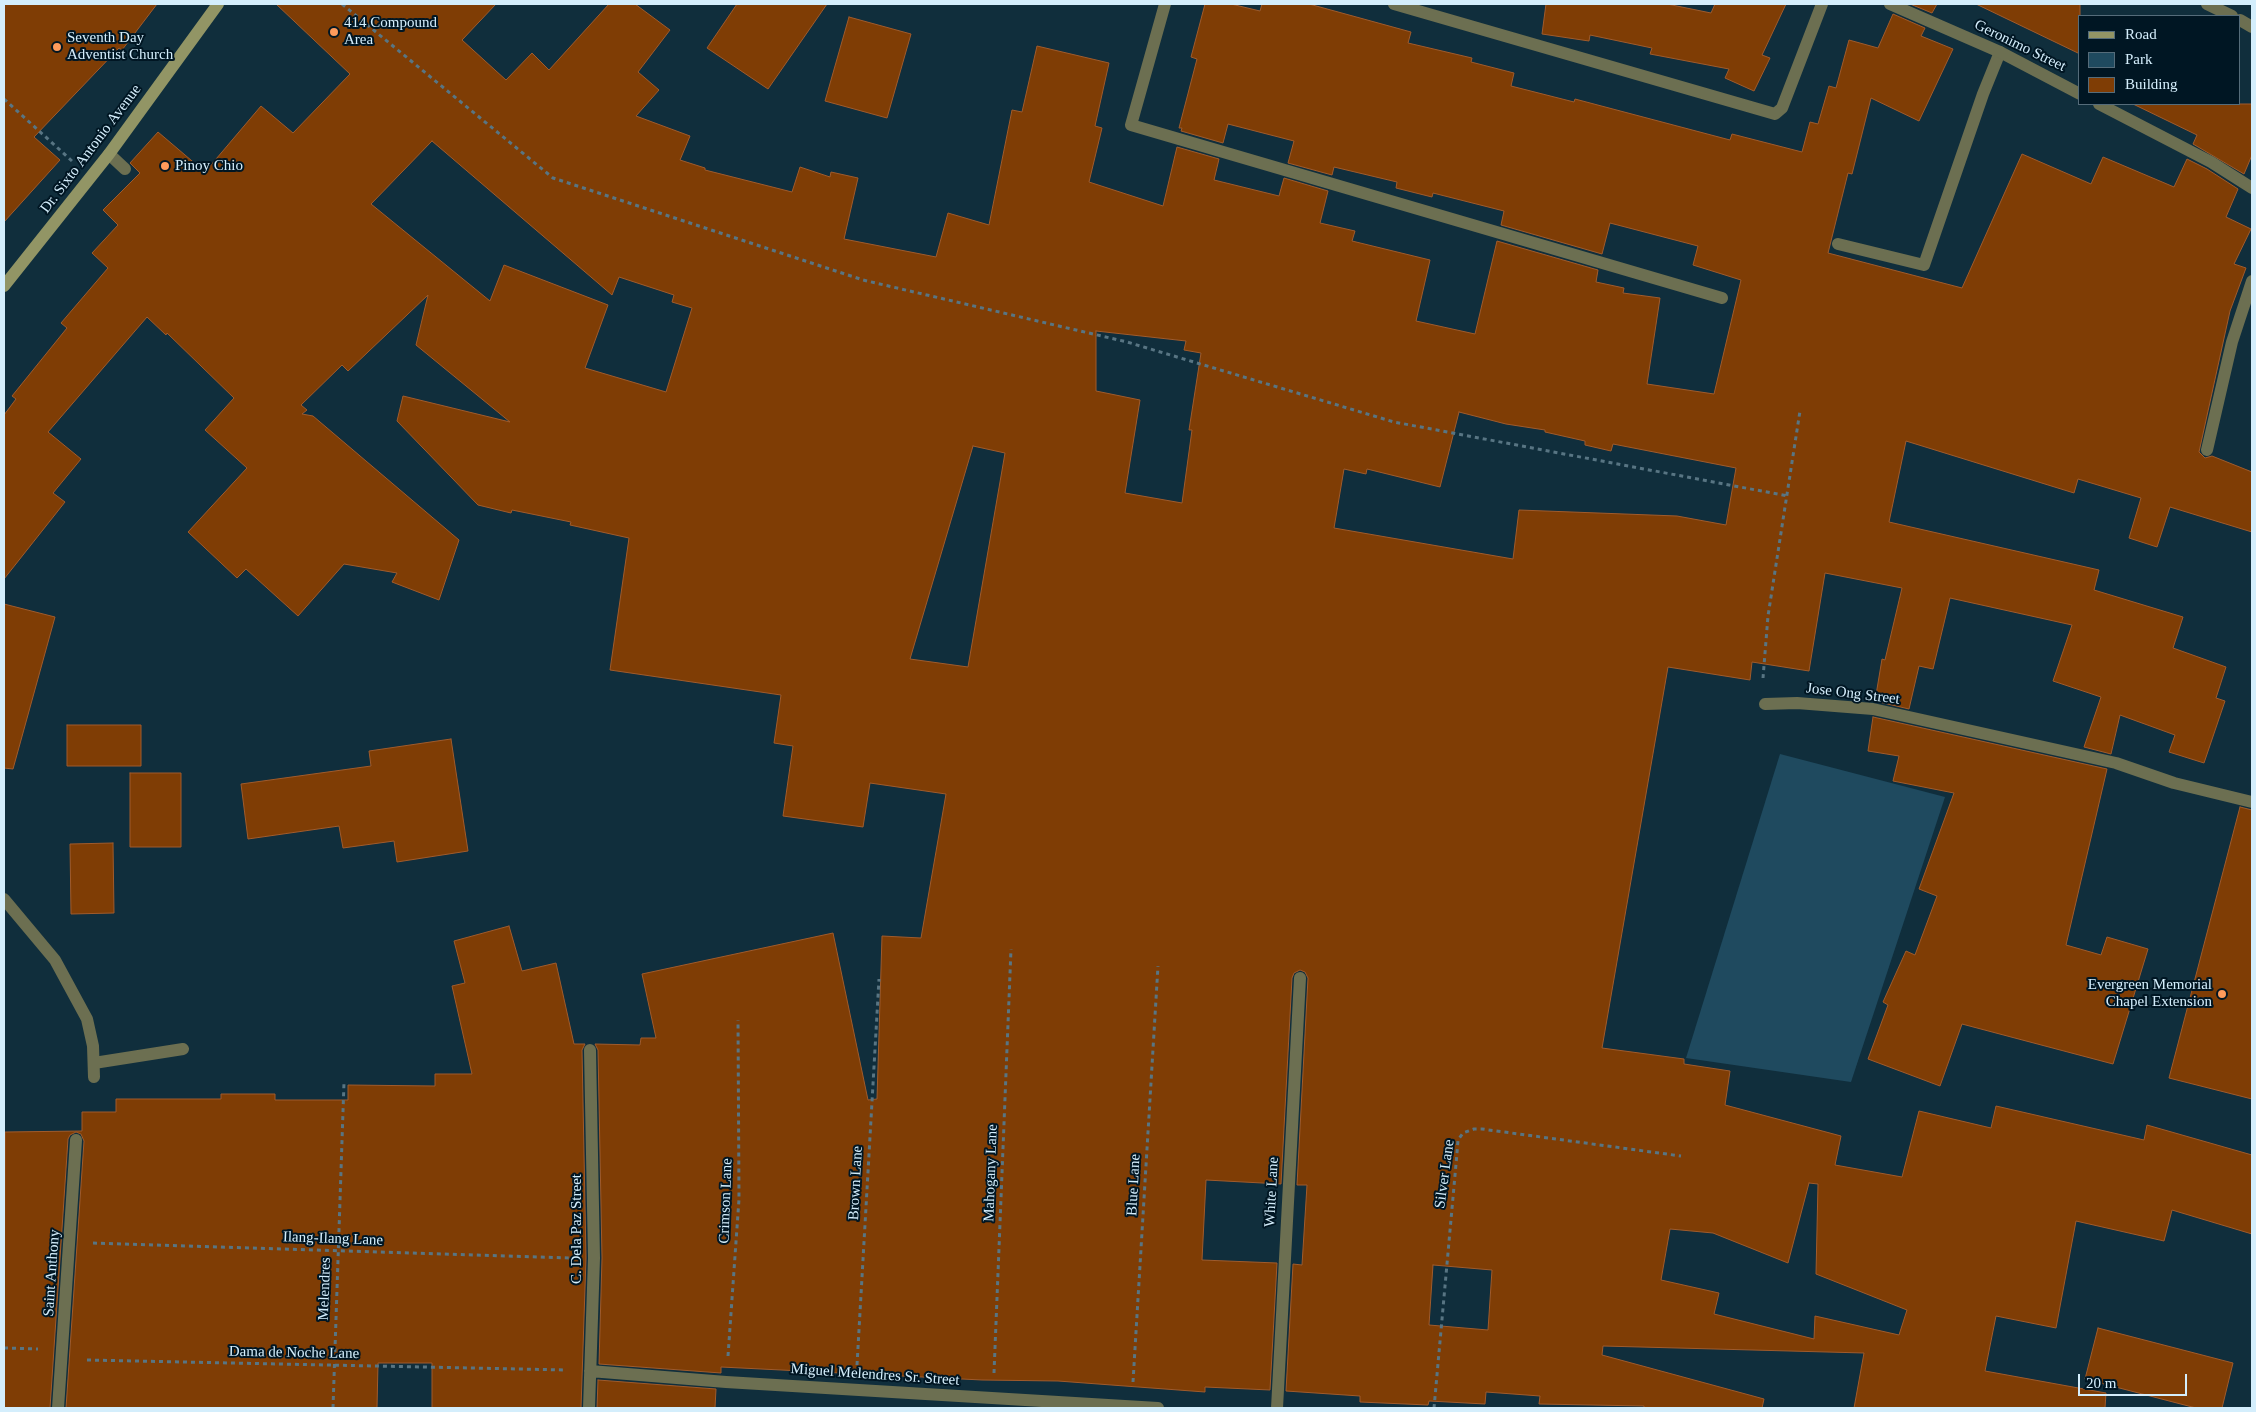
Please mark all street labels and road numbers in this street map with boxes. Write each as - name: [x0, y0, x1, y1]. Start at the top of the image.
- street label: Geronimo Street: [1971, 16, 2069, 76]
- street label: Dr. Sixto Antonio Avenue: [37, 81, 145, 217]
- street label: Jose Ong Street: [1805, 679, 1901, 709]
- street label: Mahogany Lane: [980, 1124, 1002, 1222]
- street label: Silver Lane: [1431, 1138, 1459, 1210]
- street label: Brown Lane: [845, 1145, 867, 1221]
- street label: Blue Lane: [1123, 1154, 1145, 1216]
- street label: White Lane: [1261, 1156, 1283, 1228]
- street label: Crimson Lane: [716, 1158, 736, 1244]
- street label: C. Dela Paz Street: [568, 1174, 586, 1284]
- street label: Ilang-Ilang Lane: [283, 1228, 383, 1250]
- street label: Saint Anthony: [40, 1229, 64, 1317]
- street label: Melendres: [315, 1257, 335, 1321]
- street label: Dama de Noche Lane: [229, 1343, 359, 1363]
- street label: Miguel Melendres Sr. Street: [790, 1360, 960, 1390]

